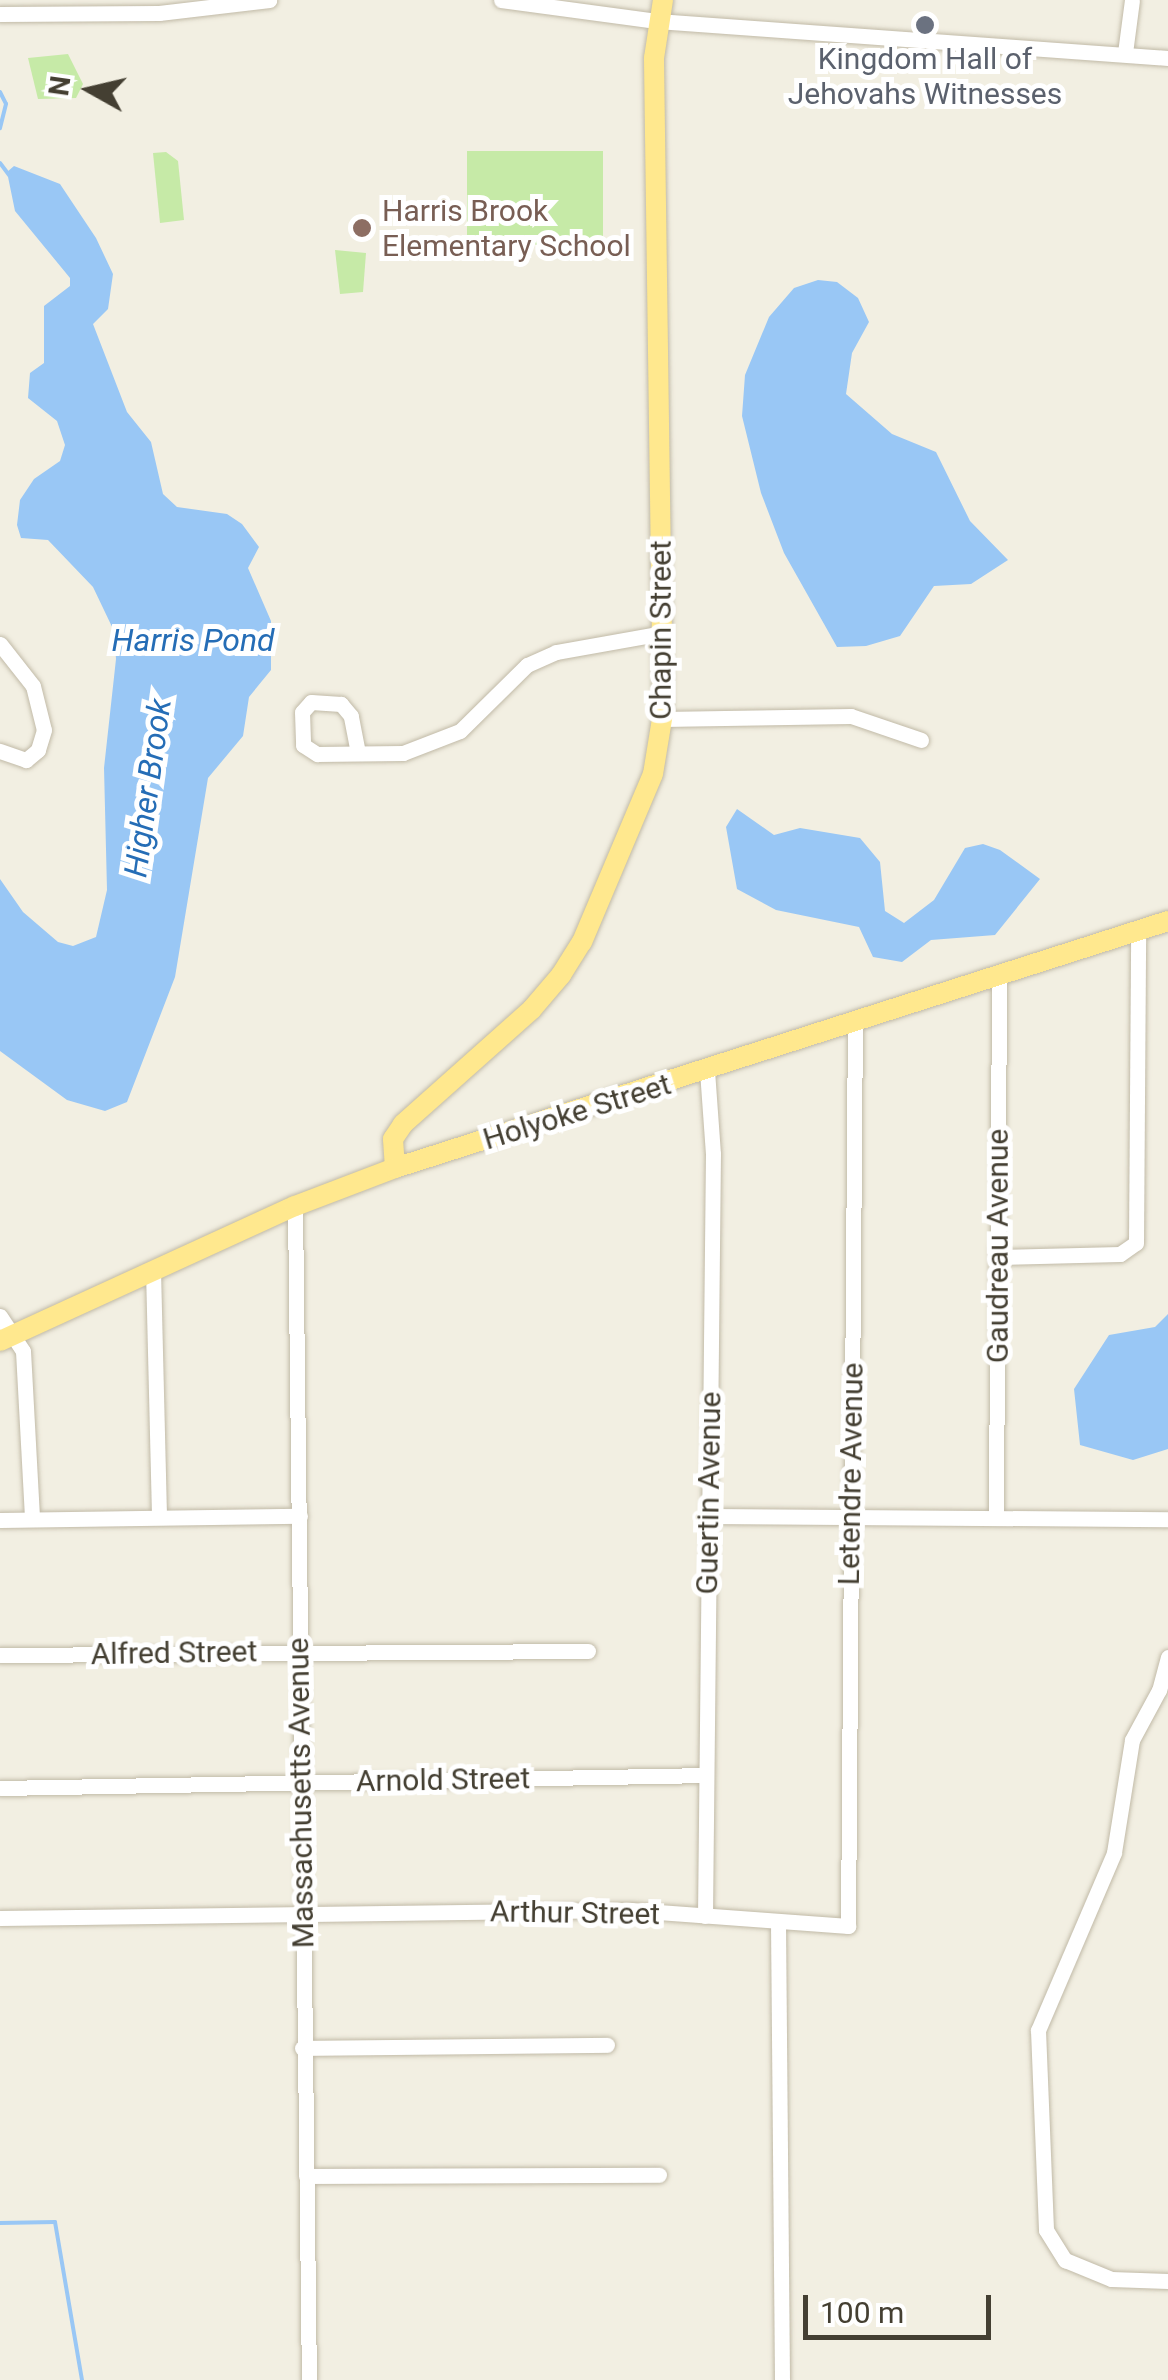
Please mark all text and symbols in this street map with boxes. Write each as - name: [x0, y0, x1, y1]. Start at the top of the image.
- marker: Kingdom Hall of Jehovahs Witnesses: [914, 14, 936, 36]
- north arrow: [40, 40, 140, 140]
- place label: Kingdom Hall of Jehovahs Witnesses: [788, 41, 1062, 112]
- text: N: [42, 74, 78, 98]
- place label: Harris Brook Elementary School: [382, 193, 631, 264]
- marker: Harris Brook Elementary School: [351, 217, 373, 239]
- street label: Chapin Street: [643, 540, 679, 720]
- water label: Harris Pond: [111, 621, 275, 659]
- water label: Higher Brook: [116, 696, 180, 880]
- street label: Holyoke Street: [479, 1066, 675, 1158]
- street label: Gaudreau Avenue: [980, 1129, 1016, 1363]
- street label: Letendre Avenue: [831, 1362, 871, 1586]
- street label: Guertin Avenue: [689, 1391, 729, 1595]
- street label: Alfred Street: [90, 1634, 258, 1672]
- street label: Massachusetts Avenue: [280, 1637, 322, 1949]
- street label: Arnold Street: [356, 1760, 530, 1800]
- street label: Arthur Street: [490, 1894, 660, 1932]
- scale bar: [808, 2275, 996, 2337]
- text: 100 m: [820, 2295, 904, 2330]

